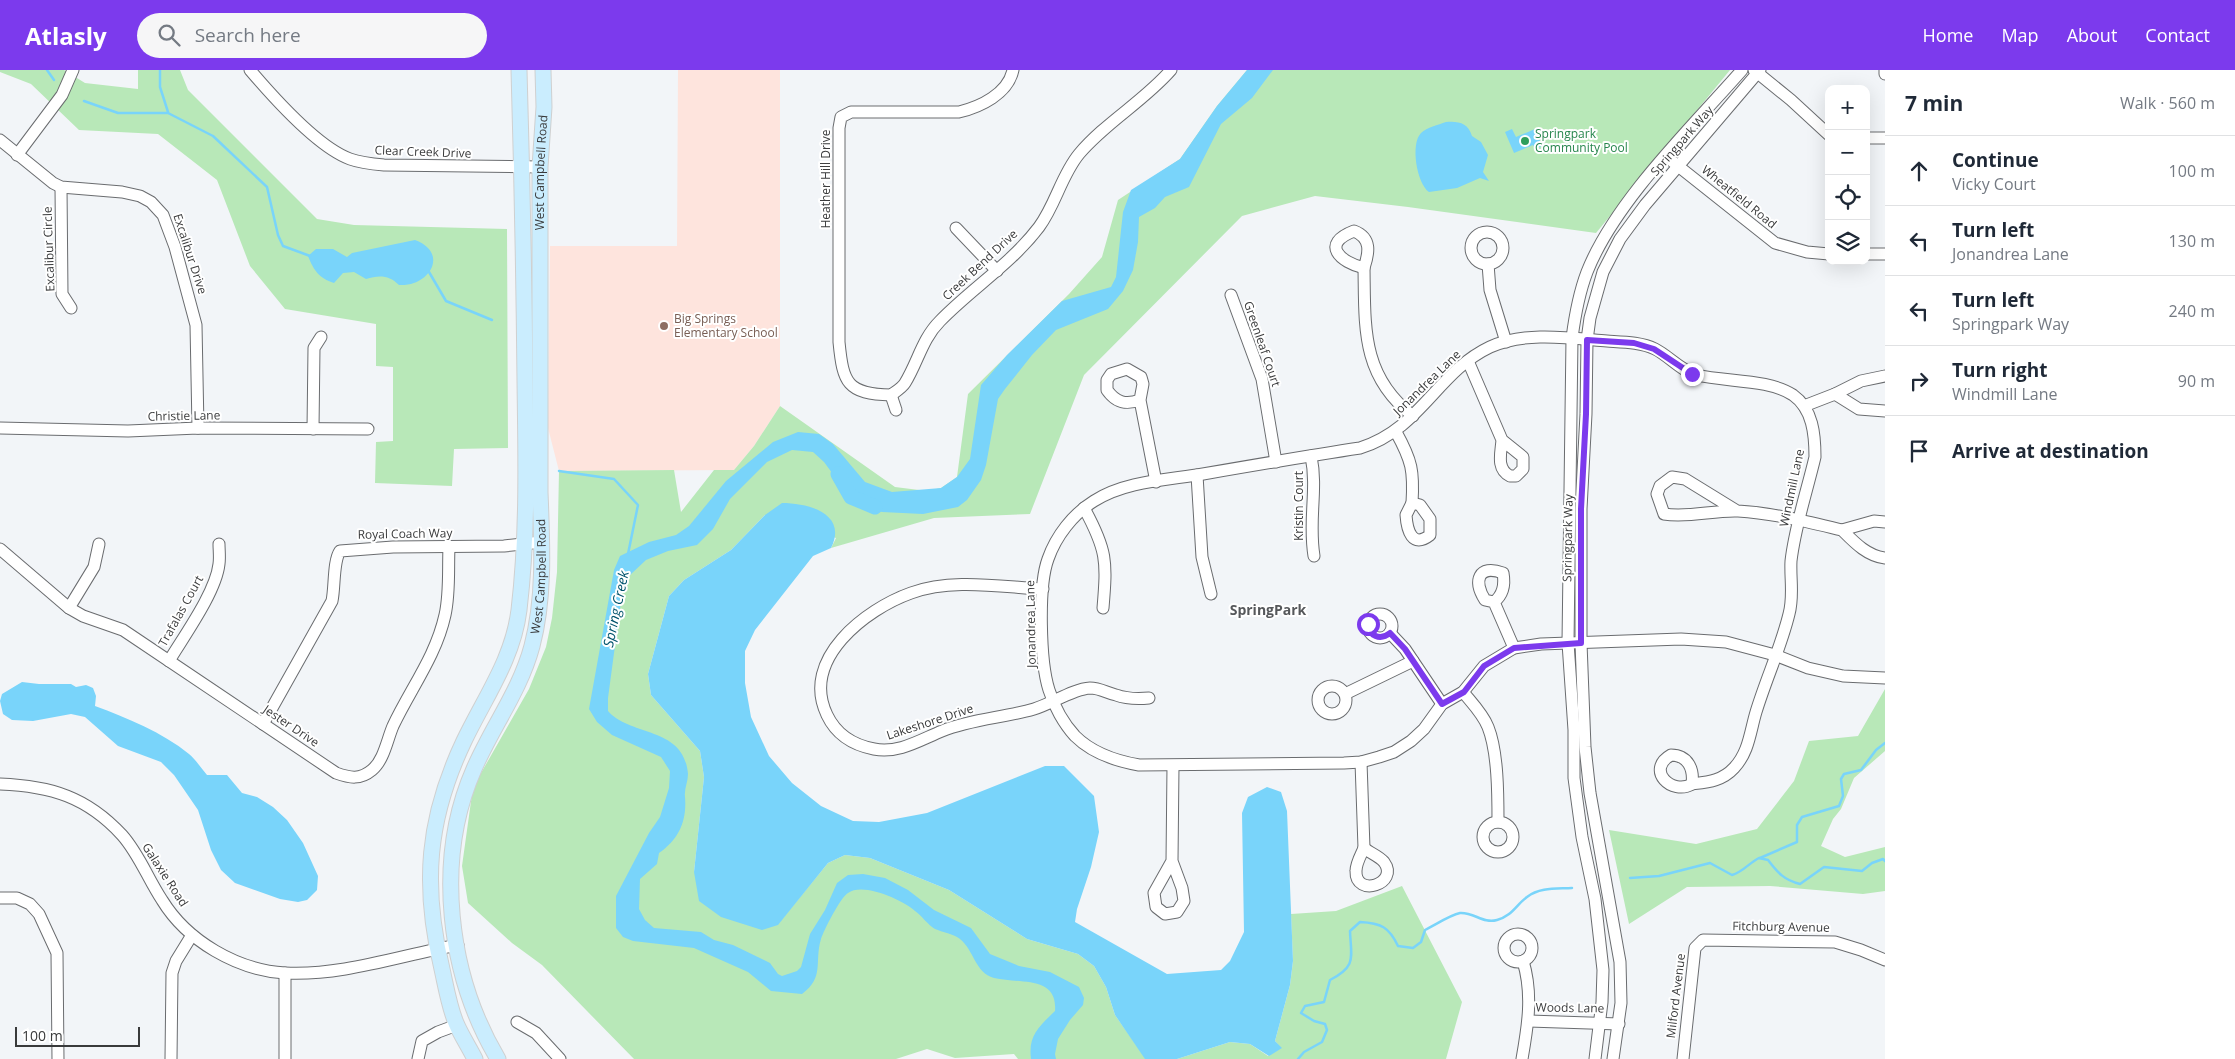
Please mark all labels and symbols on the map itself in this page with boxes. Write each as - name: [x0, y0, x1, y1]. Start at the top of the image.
- street label: Springpark Way: [1646, 101, 1717, 179]
- street label: West Campbell Road: [531, 114, 551, 230]
- place label: Springpark Community Pool: [1535, 125, 1628, 156]
- street label: Heather Hill Drive: [817, 129, 834, 229]
- marker: Springpark Community Pool: [1519, 135, 1531, 147]
- street label: Clear Creek Drive: [374, 141, 472, 162]
- street label: Wheatfield Road: [1698, 161, 1780, 232]
- street label: Excalibur Circle: [39, 206, 58, 292]
- street label: Excalibur Drive: [169, 211, 212, 296]
- street label: Creek Bend Drive: [938, 225, 1021, 304]
- street label: Greenleaf Court: [1240, 299, 1285, 389]
- place label: Big Springs Elementary School: [674, 310, 778, 341]
- marker: Big Springs Elementary School: [658, 320, 670, 332]
- street label: Jonandrea Lane: [1389, 346, 1464, 420]
- route end: [1681, 363, 1704, 386]
- street label: Christie Lane: [147, 406, 221, 425]
- street label: Windmill Lane: [1775, 447, 1808, 528]
- street label: Kristin Court: [1290, 471, 1307, 541]
- street label: Springpark Way: [1558, 493, 1577, 582]
- street label: West Campbell Road: [526, 518, 550, 635]
- street label: Royal Coach Way: [357, 524, 454, 543]
- water label: Spring Creek: [598, 568, 633, 649]
- street label: Trafalas Court: [154, 572, 207, 649]
- street label: Jonandrea Lane: [1021, 580, 1040, 669]
- district label: SpringPark: [1230, 600, 1307, 619]
- route start: [1357, 613, 1380, 636]
- street label: Lakeshore Drive: [884, 699, 976, 744]
- street label: Jester Drive: [259, 700, 323, 751]
- street label: Galaxie Road: [138, 840, 192, 910]
- street label: Fitchburg Avenue: [1732, 917, 1830, 936]
- street label: Milford Avenue: [1662, 952, 1689, 1039]
- street label: Woods Lane: [1535, 998, 1605, 1017]
- scale bar: [15, 1024, 140, 1047]

